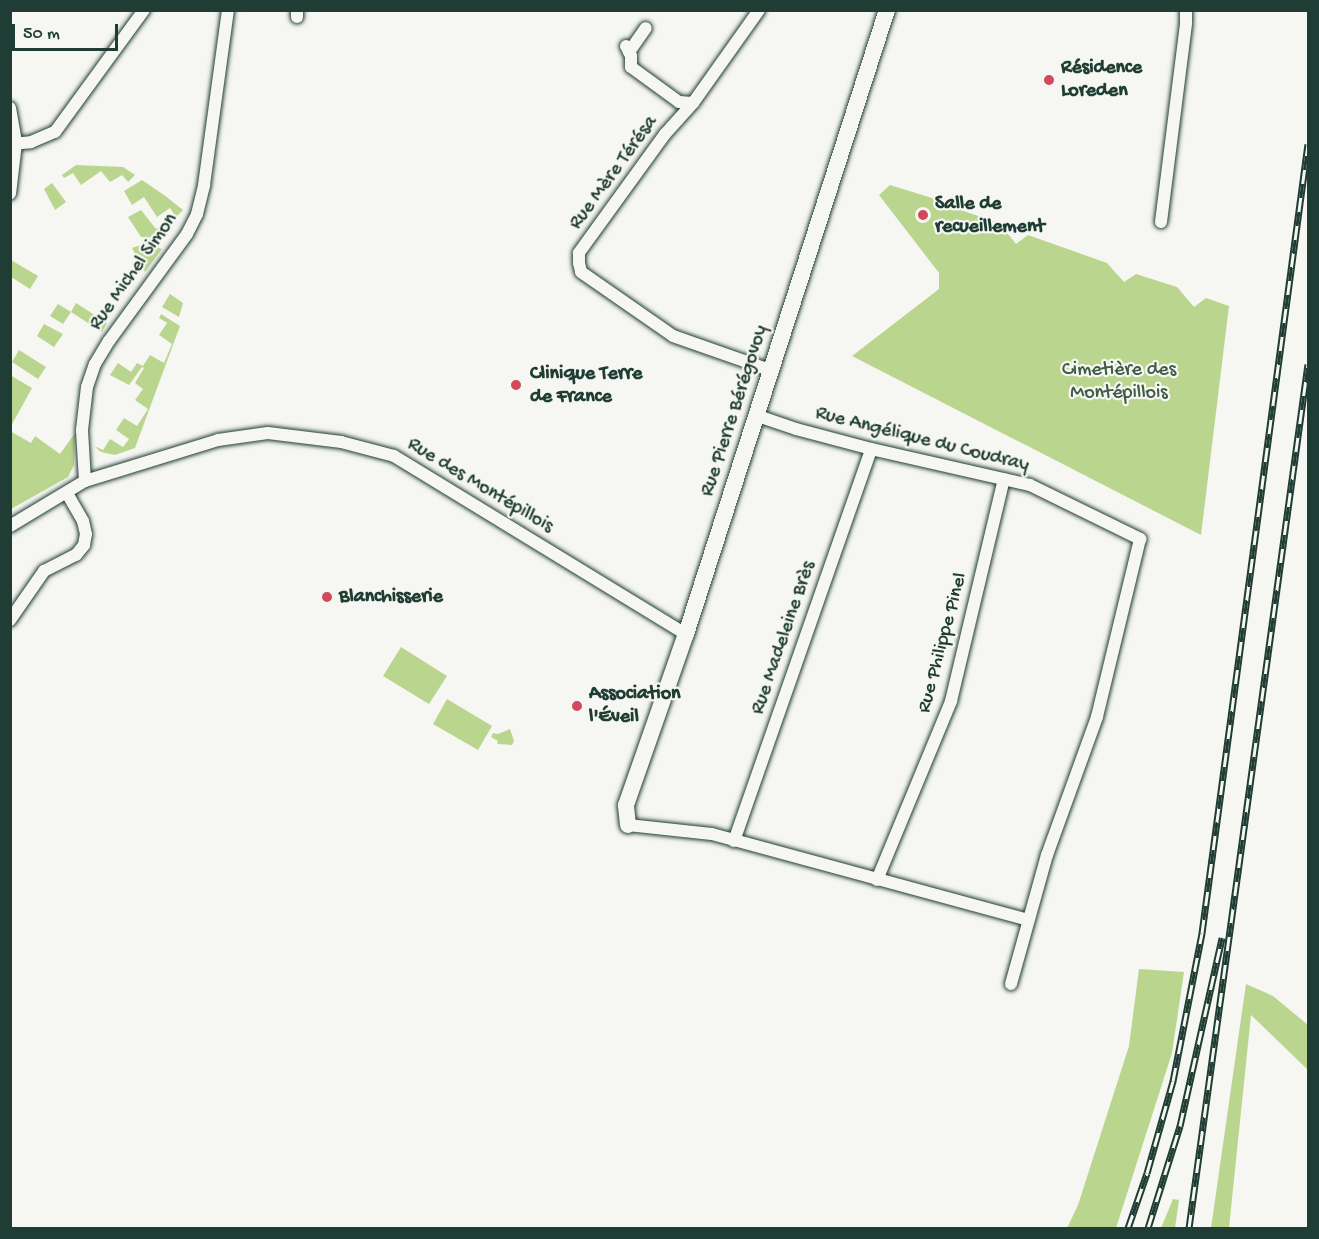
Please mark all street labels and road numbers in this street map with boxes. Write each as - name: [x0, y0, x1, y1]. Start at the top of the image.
- street label: Rue Mère Térésa: [565, 111, 663, 235]
- street label: Rue Michel Simon: [85, 209, 183, 335]
- street label: Rue Pierre Bérégovoy: [696, 322, 774, 500]
- street label: Rue Angélique du Coudray: [813, 402, 1031, 478]
- street label: Rue des Montépillois: [403, 433, 557, 539]
- street label: Rue Madeleine Brès: [747, 558, 821, 718]
- street label: Rue Philippe Pinel: [913, 570, 973, 716]

